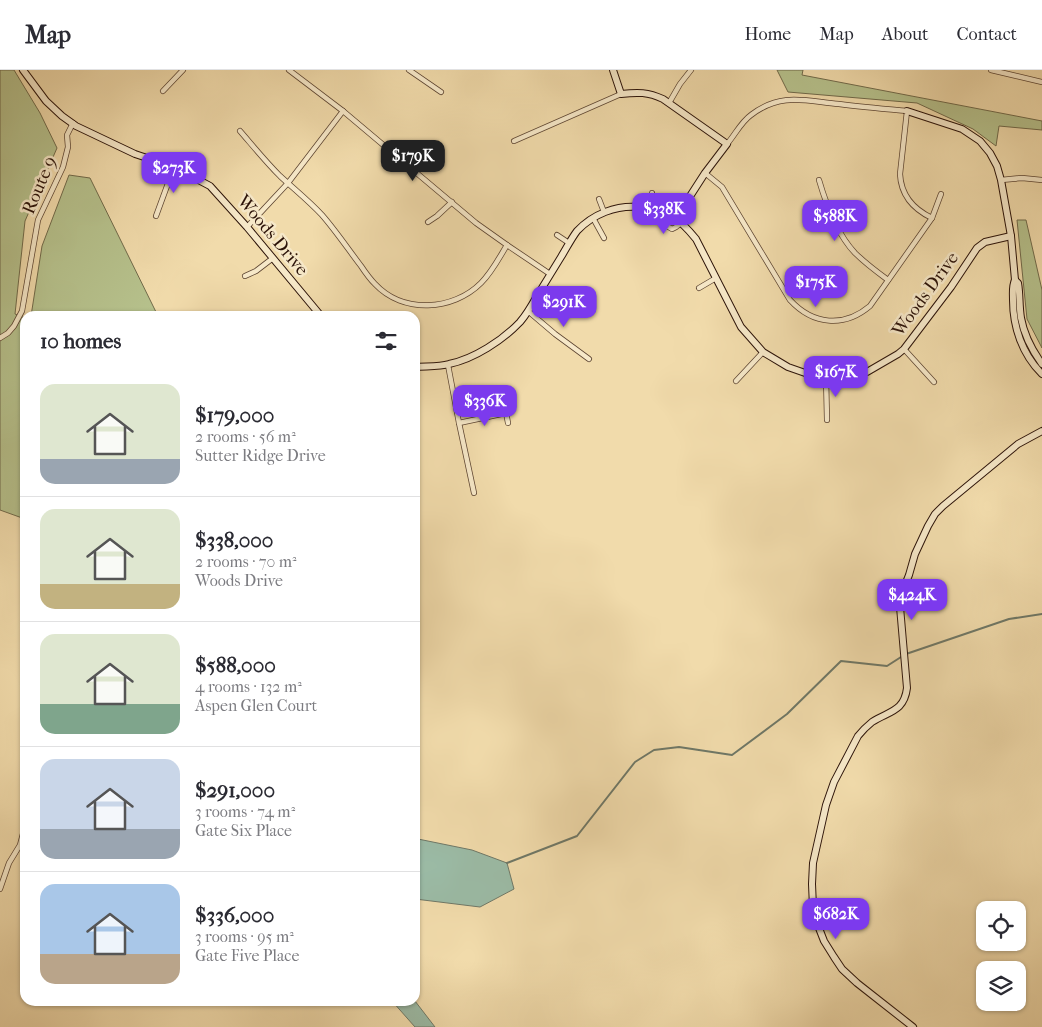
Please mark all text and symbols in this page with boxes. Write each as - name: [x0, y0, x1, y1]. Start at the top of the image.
- text: Map: [25, 21, 71, 49]
- text: Home: [744, 24, 791, 45]
- text: Map: [819, 24, 854, 45]
- text: About: [882, 24, 928, 45]
- text: Contact: [956, 24, 1017, 45]
- pin: $179K: [378, 140, 448, 182]
- text: $179K: [392, 146, 434, 165]
- pin: $273K: [139, 152, 209, 194]
- street label: Route 9: [18, 153, 61, 217]
- text: $273K: [153, 158, 195, 177]
- street label: Woods Drive: [232, 190, 313, 280]
- pin: $338K: [629, 192, 699, 235]
- text: $338K: [643, 199, 685, 218]
- pin: $588K: [800, 200, 870, 242]
- text: $588K: [813, 206, 857, 225]
- street label: Woods Drive: [887, 248, 963, 341]
- pin: $175K: [781, 266, 851, 308]
- text: $175K: [796, 272, 836, 291]
- pin: $291K: [529, 286, 599, 328]
- text: $291K: [543, 292, 585, 311]
- icon: filters: [372, 327, 400, 355]
- text: 10 homes: [40, 329, 121, 353]
- pin: $167K: [801, 356, 871, 398]
- text: $167K: [815, 362, 857, 381]
- pin: $336K: [450, 384, 520, 427]
- text: $336K: [464, 391, 506, 410]
- text: $179,000: [195, 403, 274, 427]
- icon: home: [80, 404, 140, 464]
- text: 2 rooms · 56 m²: [195, 427, 296, 446]
- text: Sutter Ridge Drive: [195, 446, 326, 465]
- text: $338,000: [195, 528, 273, 552]
- icon: home: [80, 529, 140, 589]
- text: 2 rooms · 70 m²: [195, 552, 297, 571]
- text: Woods Drive: [195, 571, 283, 590]
- pin: $424K: [877, 578, 947, 621]
- text: $424K: [888, 585, 936, 604]
- text: $588,000: [195, 653, 276, 677]
- icon: home: [80, 654, 140, 714]
- text: 4 rooms · 132 m²: [195, 677, 302, 696]
- text: Aspen Glen Court: [195, 696, 317, 715]
- text: $291,000: [195, 778, 275, 802]
- icon: home: [80, 779, 140, 839]
- text: 3 rooms · 74 m²: [195, 802, 295, 821]
- text: Gate Six Place: [195, 821, 292, 840]
- pin: $682K: [801, 898, 871, 940]
- map controls: [976, 901, 1026, 1011]
- button: locate: [976, 901, 1026, 951]
- text: $336,000: [195, 903, 274, 927]
- icon: home: [80, 904, 140, 964]
- text: $682K: [813, 904, 859, 923]
- text: 3 rooms · 95 m²: [195, 927, 294, 946]
- text: Gate Five Place: [195, 946, 299, 965]
- button: layers: [976, 961, 1026, 1011]

